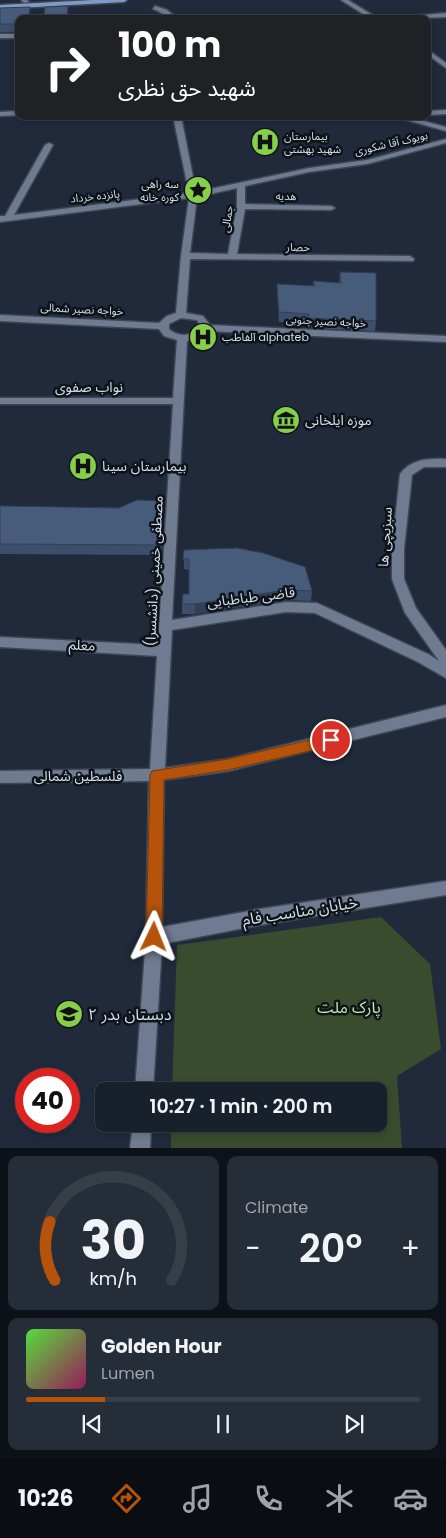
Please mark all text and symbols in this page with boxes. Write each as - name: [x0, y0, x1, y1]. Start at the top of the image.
- text: 100 m: [118, 20, 221, 69]
- icon: right: [35, 35, 100, 100]
- text: شهید حق نظری: [118, 73, 256, 104]
- hospital icon: بیمارستان شهید بهشتی: [250, 127, 280, 157]
- street label: بویوک آقا شکوری: [353, 127, 429, 159]
- place label: بیمارستان شهید بهشتی: [284, 128, 342, 157]
- place icon: سه راهی کوره خانه: [183, 175, 213, 205]
- place label: سه راهی کوره خانه: [140, 176, 179, 205]
- street label: پانزده خرداد: [69, 185, 121, 207]
- street label: هدیه: [275, 188, 297, 204]
- street label: جمالی: [217, 204, 237, 234]
- street label: حصار: [285, 239, 311, 255]
- street label: خواجه نصیر شمالی: [40, 299, 124, 319]
- street label: خواجه نصیر جنوبی: [285, 311, 367, 331]
- hospital icon: آلفاطب alphateb: [188, 322, 218, 352]
- place label: آلفاطب alphateb: [222, 329, 309, 345]
- street label: نواب صفوی: [55, 377, 123, 397]
- museum icon: موزه ایلخانی: [271, 405, 301, 435]
- place label: موزه ایلخانی: [305, 410, 372, 430]
- hospital icon: بیمارستان سینا: [68, 451, 98, 481]
- place label: بیمارستان سینا: [102, 456, 187, 476]
- street label: مصطفی خمینی (دانشسرا): [140, 495, 168, 647]
- street label: سبزیچی ها: [373, 506, 397, 568]
- street label: قاضی طباطبایی: [206, 582, 296, 612]
- street label: معلم: [68, 634, 96, 657]
- pin: [310, 719, 352, 761]
- icon: arrive: [317, 726, 345, 754]
- street label: فلسطین شمالی: [34, 766, 122, 786]
- street label: خیابان مناسب فام: [241, 891, 360, 932]
- position arrow: [127, 910, 179, 962]
- park label: پارک ملت: [317, 996, 381, 1019]
- school or university icon: دبستان بدر ۲: [54, 999, 84, 1029]
- place label: دبستان بدر ۲: [88, 1003, 172, 1026]
- speed limit sign: 40: [15, 1068, 80, 1133]
- text: 10:27 · 1 min · 200 m: [150, 1093, 332, 1120]
- text: Climate: [245, 1196, 308, 1219]
- text: 30: [81, 1204, 146, 1277]
- text: 20°: [299, 1222, 362, 1275]
- text: −: [245, 1229, 260, 1268]
- text: +: [401, 1229, 420, 1268]
- text: km/h: [90, 1266, 137, 1291]
- text: Golden Hour: [101, 1333, 222, 1360]
- text: Lumen: [101, 1362, 155, 1385]
- icon: previous: [78, 1410, 106, 1438]
- icon: pause: [209, 1410, 237, 1438]
- icon: next: [340, 1410, 368, 1438]
- icon: directions: [109, 1481, 144, 1516]
- icon: music: [180, 1481, 215, 1516]
- icon: phone: [251, 1481, 286, 1516]
- icon: climate: [322, 1481, 357, 1516]
- icon: car: [393, 1481, 428, 1516]
- text: 10:26: [18, 1483, 73, 1514]

